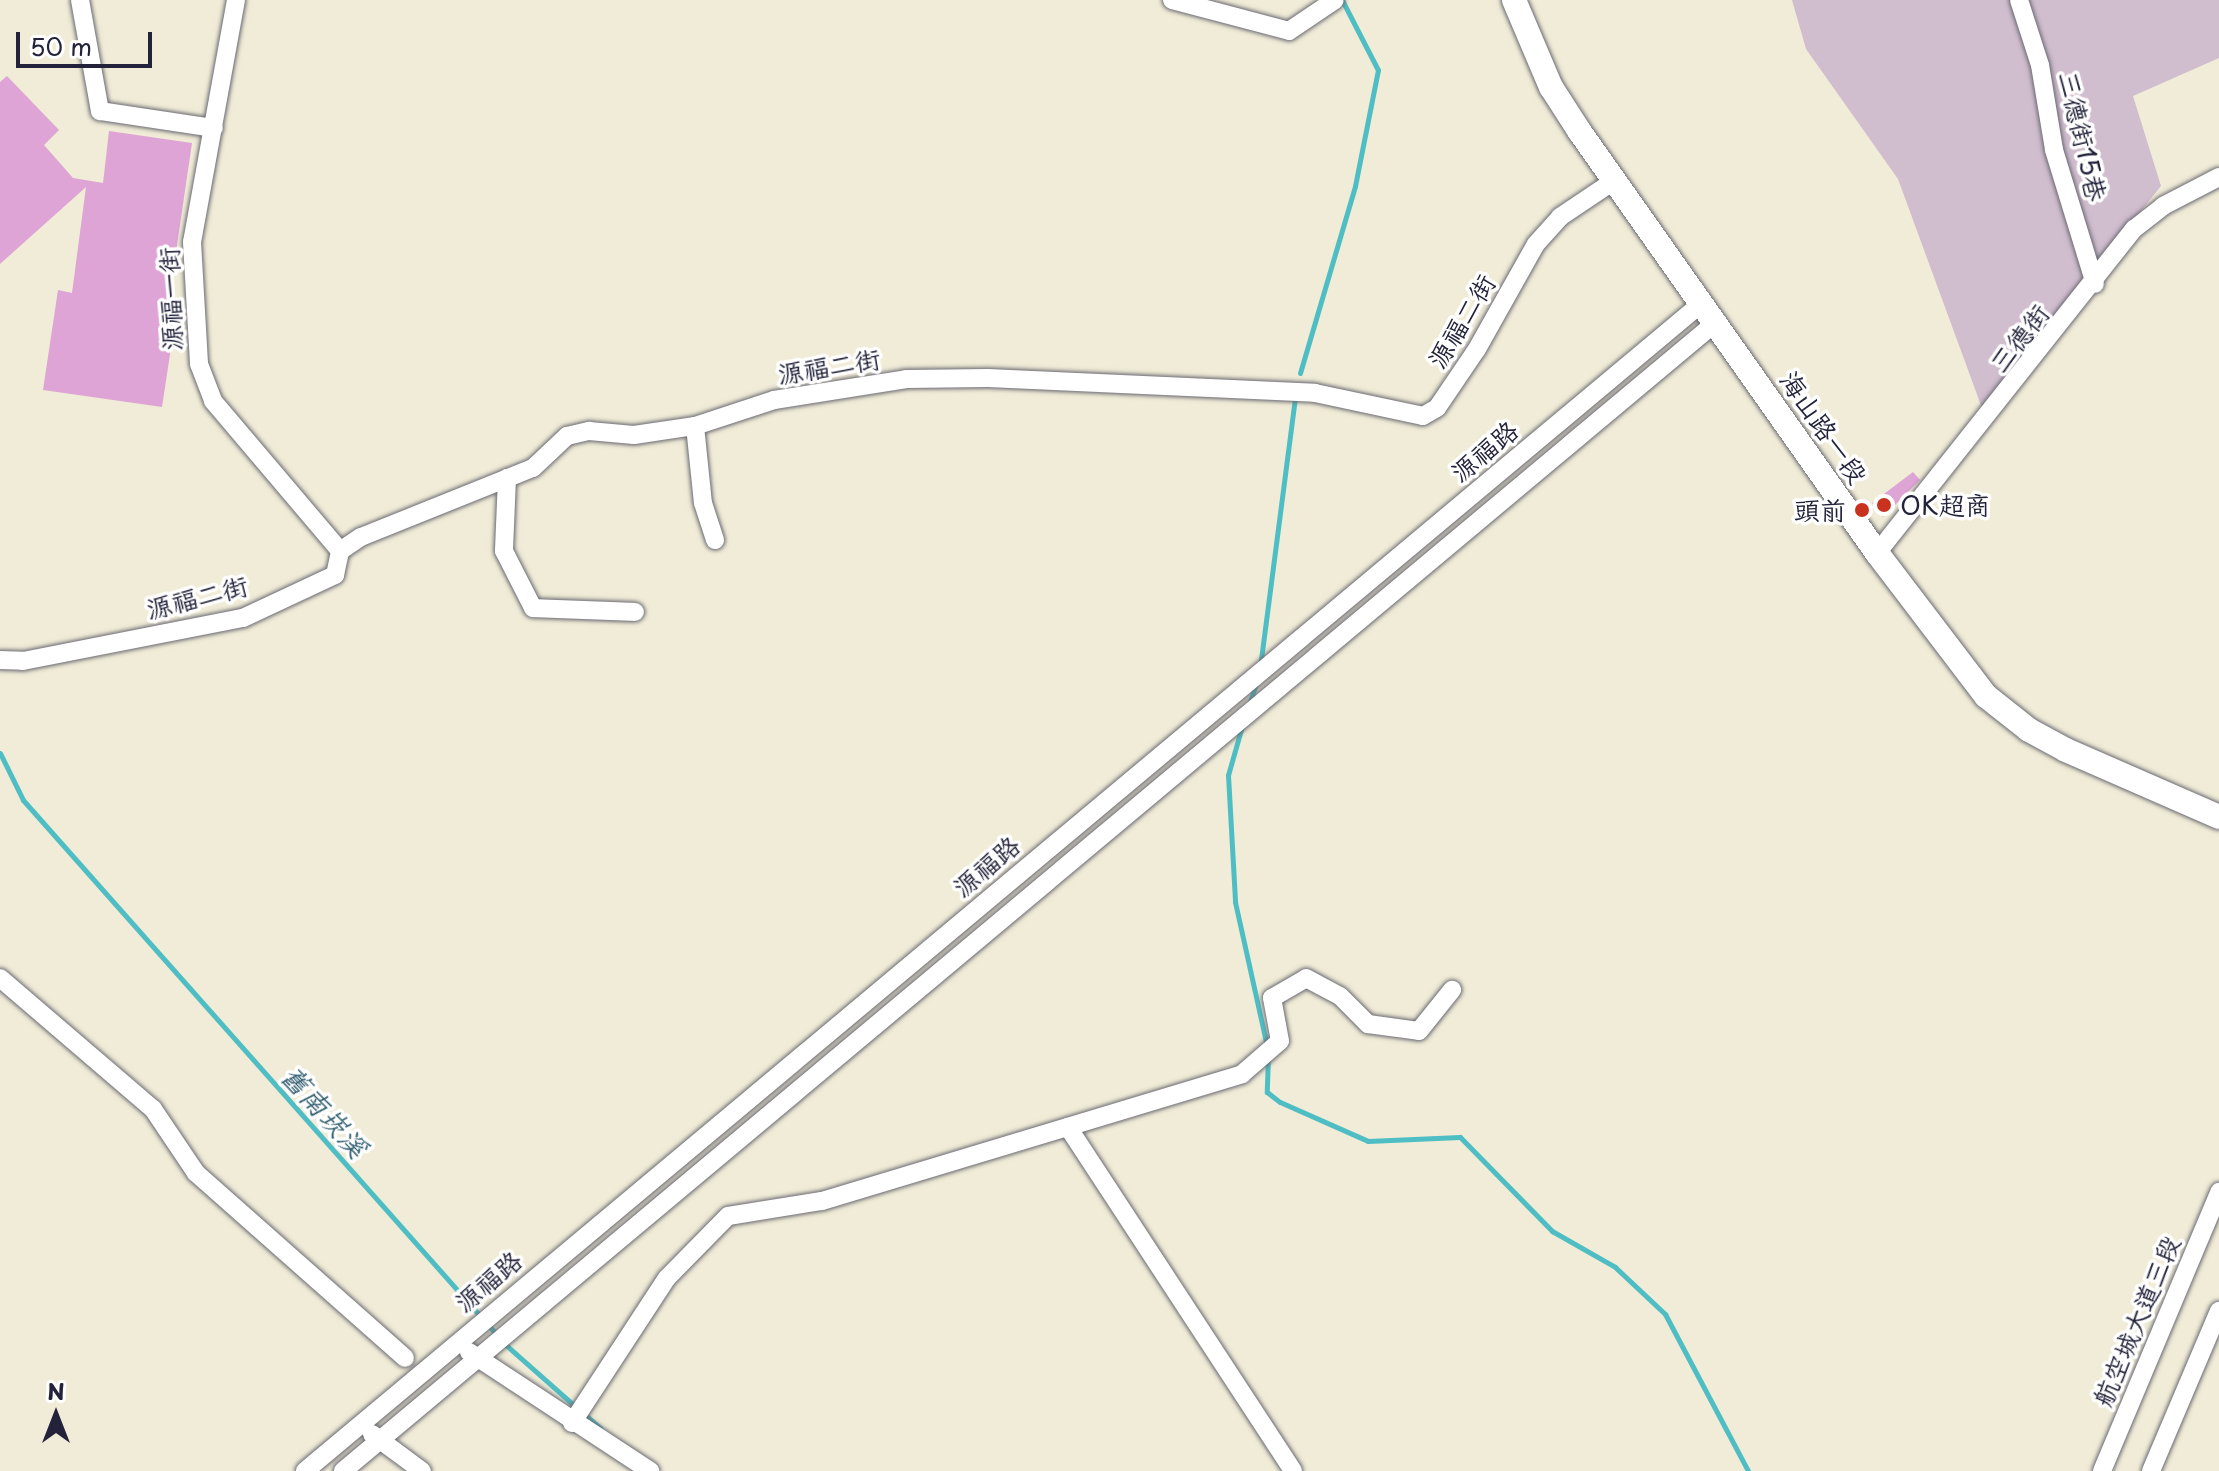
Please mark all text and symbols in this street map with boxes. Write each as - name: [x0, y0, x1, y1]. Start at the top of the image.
- scale bar: [20, 16, 156, 66]
- text: 50 m: [30, 28, 92, 64]
- street label: 三德街15巷: [2053, 68, 2113, 204]
- street label: 源福一街: [153, 246, 187, 352]
- street label: 源福二街: [1421, 268, 1501, 374]
- street label: 三德街: [1983, 298, 2055, 378]
- street label: 源福二街: [775, 342, 883, 390]
- street label: 海山路一段: [1774, 365, 1874, 489]
- street label: 源福路: [1444, 414, 1524, 488]
- place label: OK超商: [1900, 489, 1991, 521]
- place label: 頭前: [1794, 494, 1846, 526]
- marker: OK超商: [1875, 496, 1893, 514]
- marker: 頭前: [1853, 501, 1871, 519]
- street label: 源福二街: [143, 569, 251, 625]
- street label: 源福路: [946, 829, 1026, 903]
- water label: 舊南崁溪: [275, 1058, 375, 1164]
- street label: 航空城大道三段: [2086, 1231, 2186, 1411]
- street label: 源福路: [448, 1244, 528, 1318]
- text: N: [47, 1374, 65, 1407]
- north arrow: [16, 1375, 96, 1455]

